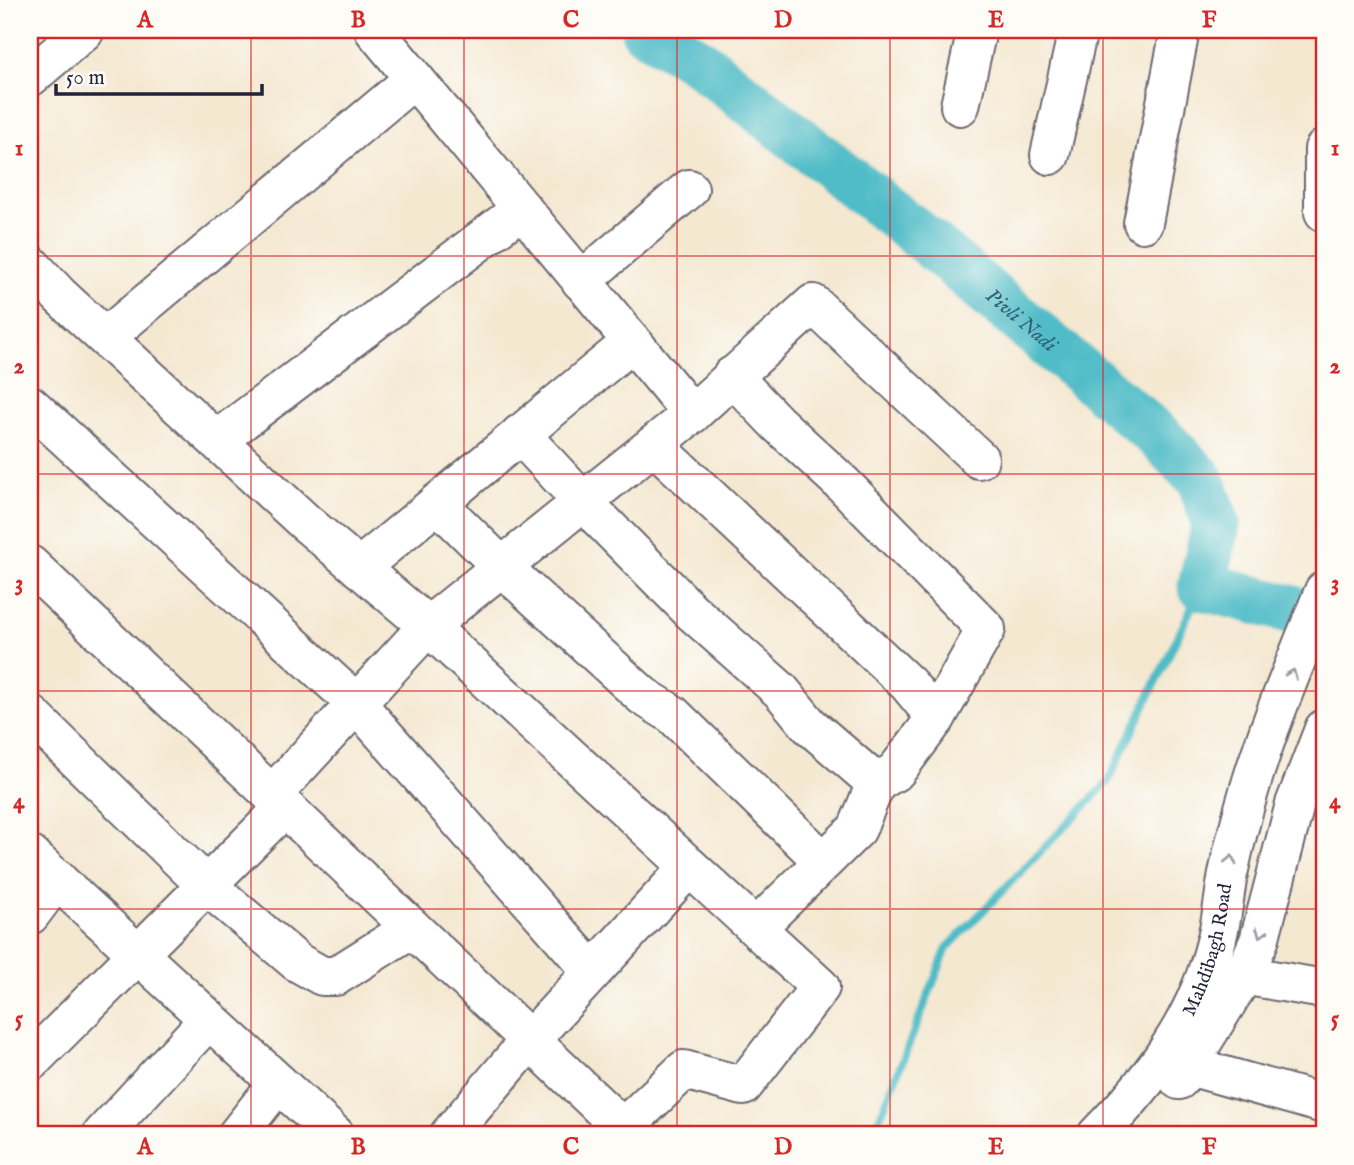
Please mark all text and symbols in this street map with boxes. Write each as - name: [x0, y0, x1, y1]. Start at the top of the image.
- text: A: [136, 6, 154, 35]
- text: B: [350, 6, 366, 35]
- text: C: [563, 6, 580, 35]
- text: D: [774, 6, 792, 35]
- text: E: [988, 6, 1004, 35]
- text: F: [1202, 6, 1217, 35]
- scale bar: [56, 52, 262, 96]
- text: 50 m: [66, 65, 105, 92]
- text: 1: [15, 134, 23, 163]
- text: 1: [1331, 134, 1339, 163]
- water label: Pivli Nadi: [980, 283, 1064, 360]
- text: 2: [14, 352, 25, 381]
- text: 2: [1330, 352, 1341, 381]
- text: 3: [15, 569, 23, 598]
- text: 3: [1331, 569, 1339, 598]
- one-way arrow: [1284, 668, 1298, 680]
- text: 4: [13, 787, 25, 816]
- text: 4: [1329, 787, 1341, 816]
- one-way arrow: [1223, 854, 1238, 866]
- street label: Mahdibagh Road: [1178, 881, 1238, 1020]
- one-way arrow: [1254, 927, 1269, 939]
- text: 5: [15, 1005, 24, 1034]
- text: 5: [1331, 1005, 1340, 1034]
- text: A: [136, 1133, 154, 1162]
- text: B: [350, 1133, 366, 1162]
- text: C: [563, 1133, 580, 1162]
- text: D: [774, 1133, 792, 1162]
- text: E: [988, 1133, 1004, 1162]
- text: F: [1202, 1133, 1217, 1162]

